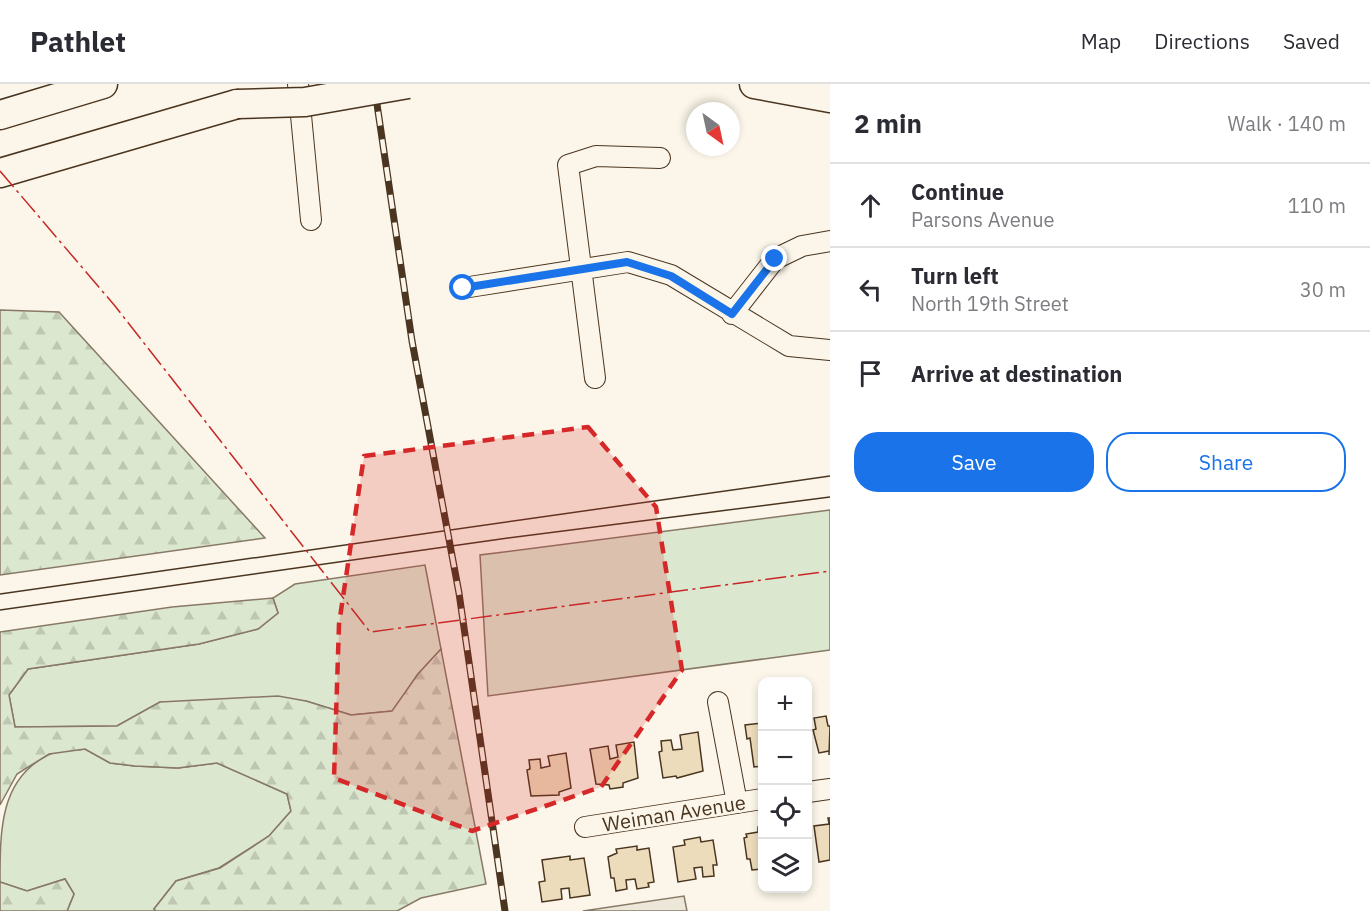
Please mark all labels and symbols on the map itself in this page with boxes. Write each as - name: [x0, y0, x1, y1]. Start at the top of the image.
- north arrow: [686, 102, 740, 156]
- route end: [761, 245, 787, 271]
- route start: [449, 274, 475, 300]
- street label: Weiman Avenue: [601, 788, 747, 838]

